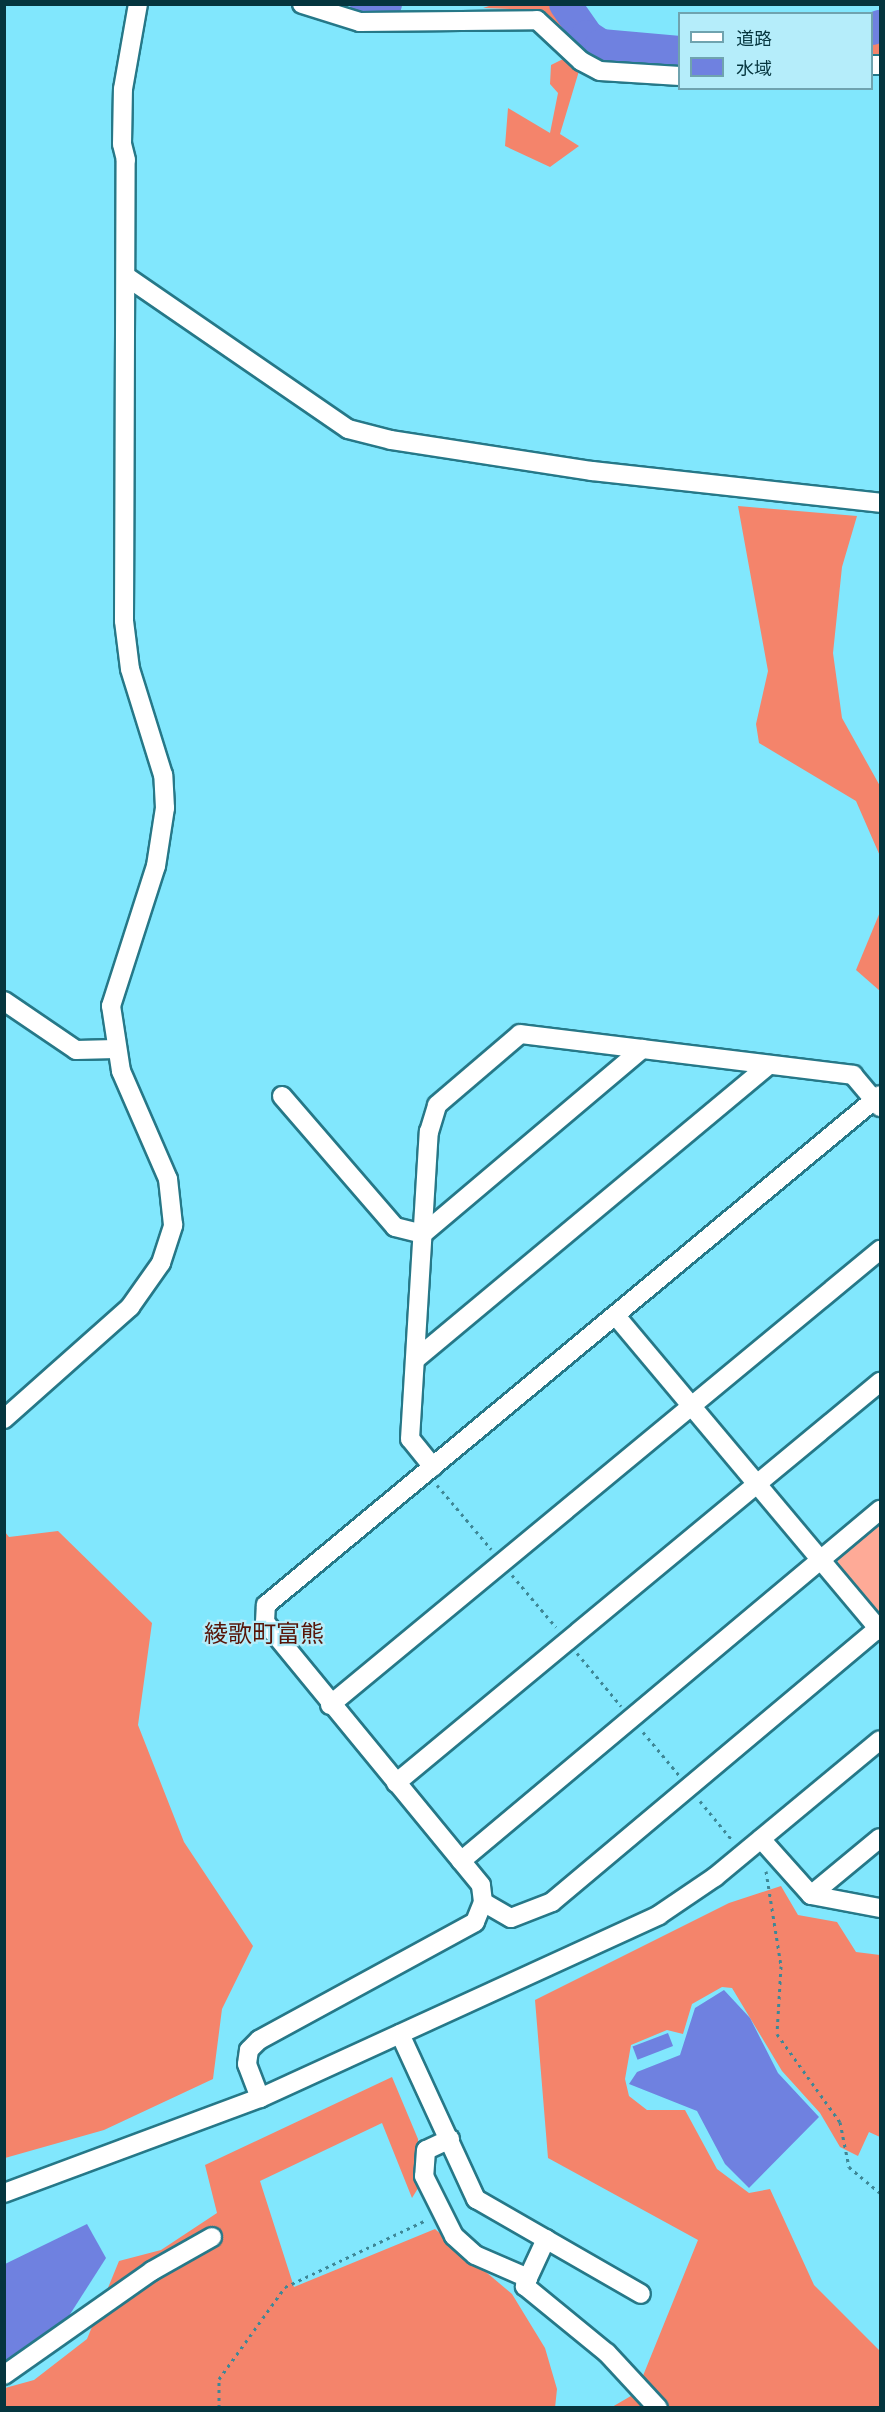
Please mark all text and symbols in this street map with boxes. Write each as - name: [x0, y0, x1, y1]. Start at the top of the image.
- legend: [678, 12, 873, 90]
- text: 道路: [736, 27, 772, 49]
- text: 水域: [736, 57, 772, 79]
- district label: 綾歌町富熊: [204, 1619, 324, 1647]

